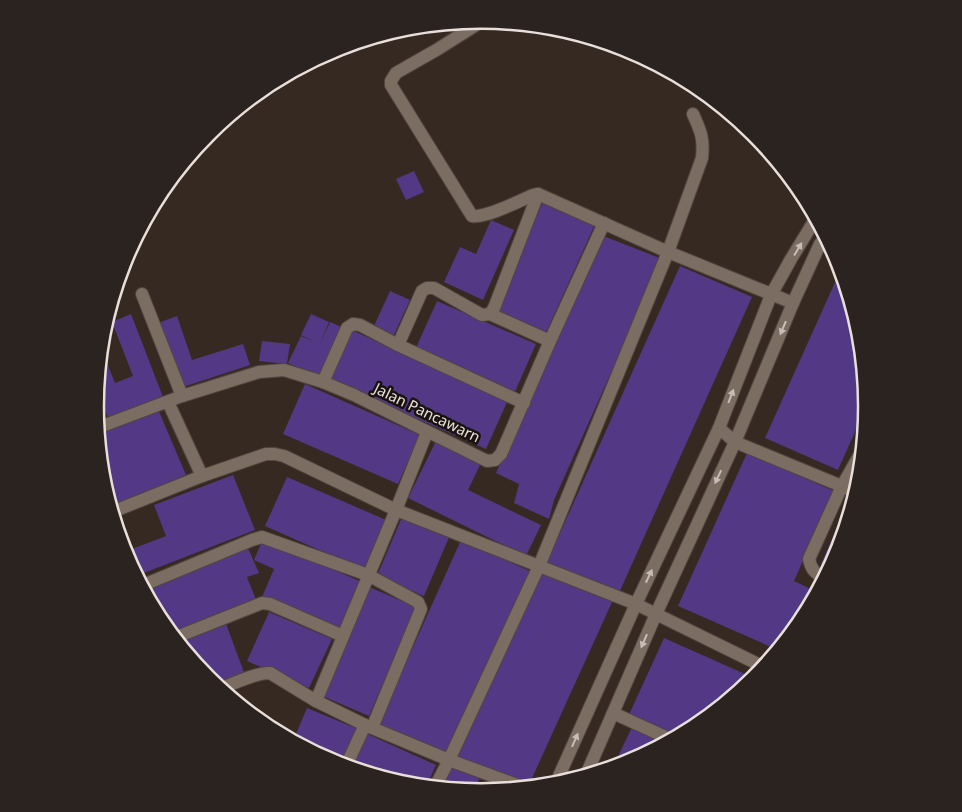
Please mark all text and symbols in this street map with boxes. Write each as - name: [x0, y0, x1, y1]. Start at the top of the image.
- one-way arrow: [793, 242, 802, 255]
- one-way arrow: [778, 321, 786, 335]
- street label: Jalan Pancawarn: [369, 377, 484, 447]
- one-way arrow: [728, 389, 735, 404]
- one-way arrow: [714, 470, 722, 484]
- one-way arrow: [646, 569, 654, 583]
- one-way arrow: [640, 634, 648, 648]
- one-way arrow: [572, 733, 580, 747]

